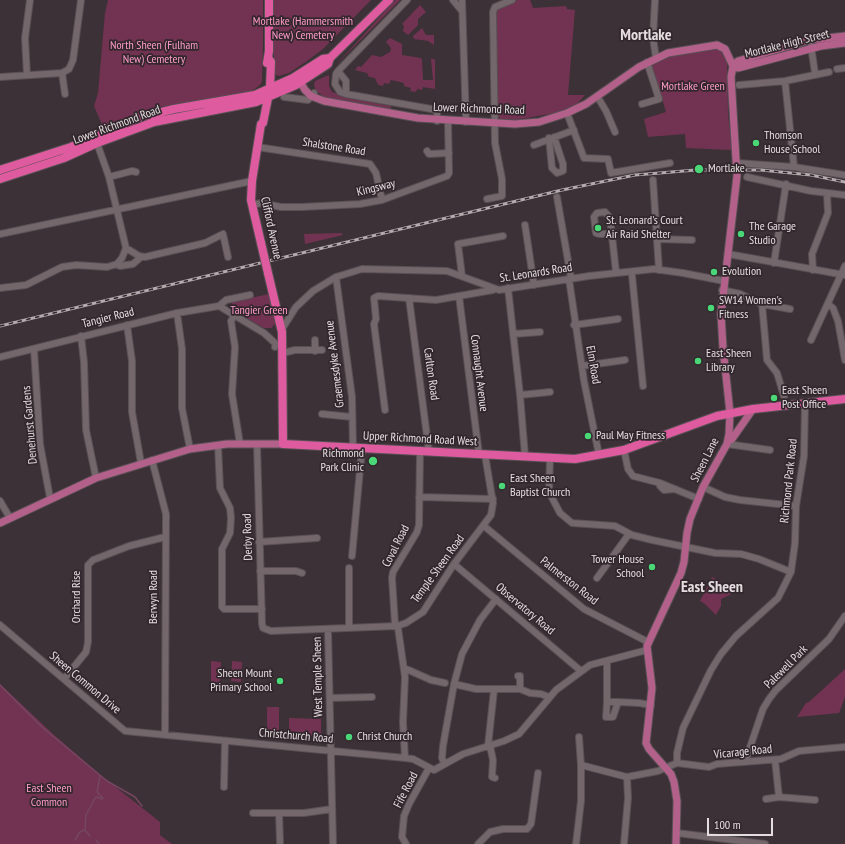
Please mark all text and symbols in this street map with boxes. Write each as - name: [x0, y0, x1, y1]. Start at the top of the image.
- park label: Mortlake (Hammersmith New) Cemetery: [253, 15, 353, 43]
- district label: Mortlake: [620, 25, 672, 45]
- street label: Mortlake High Street: [743, 27, 831, 61]
- park label: North Sheen (Fulham New) Cemetery: [110, 39, 198, 67]
- park label: Mortlake Green: [661, 80, 725, 94]
- street label: Lower Richmond Road: [433, 100, 525, 118]
- street label: Lower Richmond Road: [71, 103, 163, 147]
- place label: Thomson House School: [764, 129, 820, 157]
- street label: Shalstone Road: [301, 135, 367, 159]
- marker: Thomson House School: [751, 138, 761, 148]
- place label: Mortlake: [708, 162, 745, 176]
- marker: Mortlake: [693, 163, 705, 175]
- street label: Kingsway: [355, 176, 397, 200]
- street label: Clifford Avenue: [257, 195, 285, 261]
- place label: St. Leonard's Court Air Raid Shelter: [606, 214, 683, 242]
- place label: The Garage Studio: [749, 220, 796, 248]
- marker: St. Leonard's Court Air Raid Shelter: [593, 223, 603, 233]
- marker: The Garage Studio: [736, 229, 746, 239]
- street label: St. Leonards Road: [499, 260, 573, 286]
- place label: Evolution: [722, 265, 761, 279]
- marker: Evolution: [709, 267, 719, 277]
- place label: SW14 Women's Fitness: [719, 294, 782, 322]
- marker: SW14 Women's Fitness: [706, 303, 716, 313]
- park label: Tangier Green: [230, 304, 288, 318]
- street label: Tangier Road: [80, 305, 136, 331]
- street label: Graemesdyke Avenue: [322, 320, 348, 408]
- street label: Connaught Avenue: [467, 334, 491, 412]
- street label: Elm Road: [583, 345, 603, 385]
- street label: Carlton Road: [420, 347, 442, 401]
- place label: East Sheen Library: [706, 347, 751, 375]
- marker: East Sheen Library: [693, 356, 703, 366]
- place label: East Sheen Post Office: [782, 384, 827, 412]
- street label: Denehurst Gardens: [19, 385, 41, 465]
- marker: East Sheen Post Office: [769, 393, 779, 403]
- street label: Upper Richmond Road West: [363, 429, 477, 449]
- place label: Paul May Fitness: [596, 429, 665, 443]
- marker: Paul May Fitness: [583, 431, 593, 441]
- street label: Sheen Lane: [688, 435, 722, 485]
- street label: Richmond Park Road: [777, 438, 801, 524]
- place label: Richmond Park Clinic: [321, 447, 364, 475]
- marker: Richmond Park Clinic: [367, 455, 379, 467]
- place label: East Sheen Baptist Church: [510, 472, 570, 500]
- marker: East Sheen Baptist Church: [497, 481, 507, 491]
- street label: Derby Road: [240, 513, 256, 561]
- street label: Coval Road: [379, 522, 413, 570]
- street label: Temple Sheen Road: [408, 532, 468, 606]
- place label: Tower House School: [591, 553, 644, 581]
- street label: Palmerston Road: [537, 554, 601, 608]
- marker: Tower House School: [647, 562, 657, 572]
- street label: Berwyn Road: [147, 570, 161, 624]
- street label: Orchard Rise: [70, 571, 84, 623]
- district label: East Sheen: [681, 577, 743, 597]
- street label: Observatory Road: [493, 580, 557, 638]
- street label: West Temple Sheen: [310, 637, 326, 717]
- street label: Palewell Park: [761, 642, 811, 692]
- street label: Sheen Common Drive: [46, 649, 124, 717]
- place label: Sheen Mount Primary School: [210, 667, 272, 695]
- marker: Sheen Mount Primary School: [275, 676, 285, 686]
- street label: Christchurch Road: [258, 726, 334, 746]
- place label: Christ Church: [357, 730, 412, 744]
- marker: Christ Church: [344, 732, 354, 742]
- street label: Vicarage Road: [713, 742, 773, 762]
- street label: Fife Road: [391, 770, 421, 810]
- park label: East Sheen Common: [26, 782, 72, 810]
- scale bar: [709, 810, 775, 836]
- text: 100 m: [714, 817, 741, 832]

